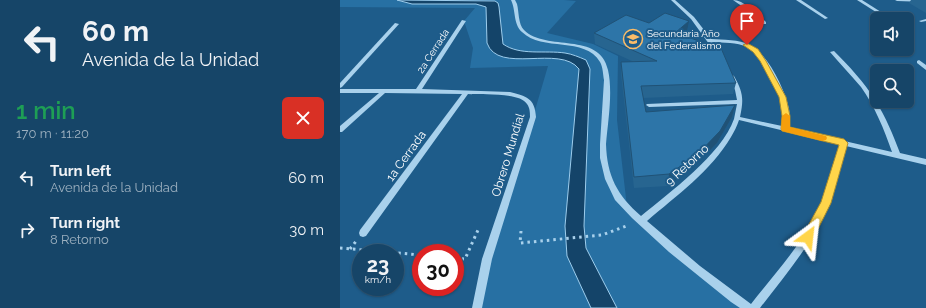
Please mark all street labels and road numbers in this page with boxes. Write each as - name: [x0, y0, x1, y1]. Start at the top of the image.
- street label: 2a Cerrada: [415, 27, 451, 75]
- street label: Obrero Mundial: [489, 111, 528, 198]
- street label: 1a Cerrada: [383, 128, 429, 184]
- street label: 9 Retorno: [662, 141, 712, 189]

